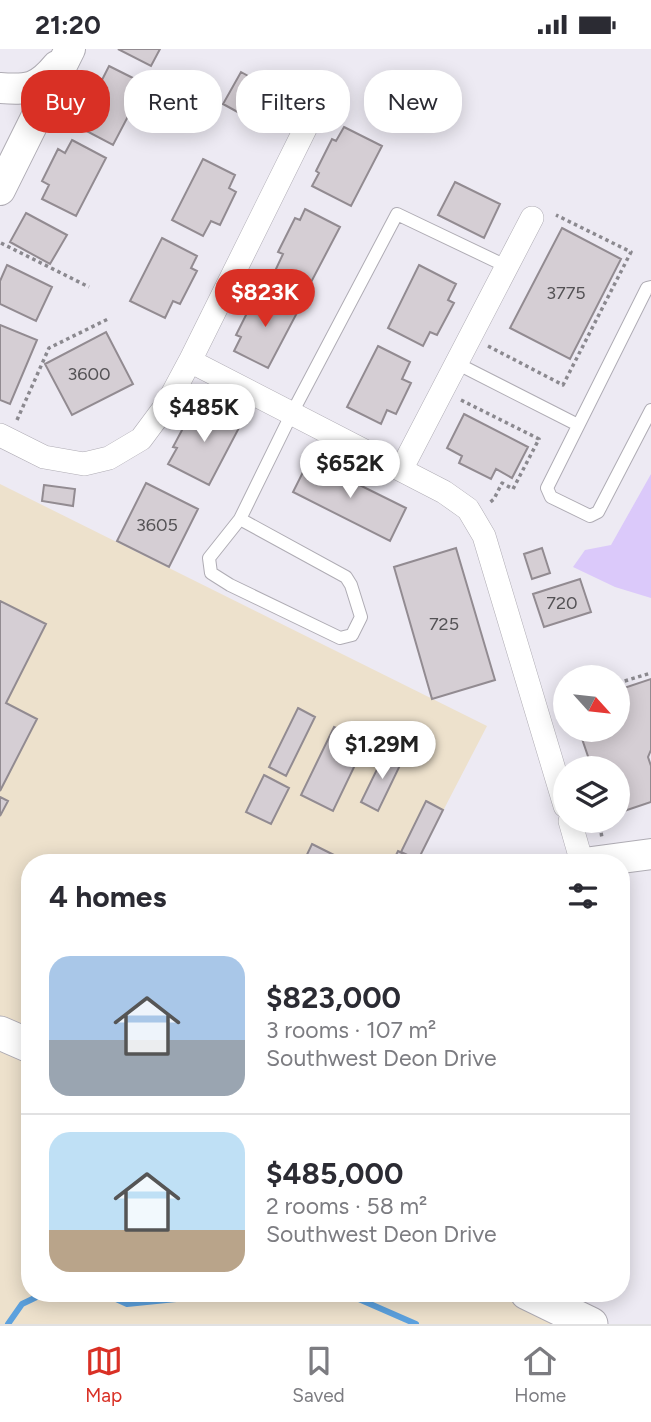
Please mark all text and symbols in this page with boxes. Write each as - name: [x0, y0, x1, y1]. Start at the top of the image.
- text: 21:20: [35, 9, 101, 41]
- chip: Buy: [21, 70, 110, 133]
- chip: Rent: [124, 70, 222, 133]
- chip: Filters: [236, 70, 350, 133]
- chip: New: [364, 70, 462, 133]
- pin: $823K: [216, 269, 314, 329]
- text: $823K: [231, 278, 299, 306]
- house number: 3775: [546, 282, 586, 304]
- house number: 3600: [67, 363, 111, 385]
- pin: $485K: [155, 385, 253, 444]
- text: $485K: [169, 393, 239, 421]
- pin: $652K: [301, 441, 399, 500]
- text: $652K: [316, 449, 384, 477]
- house number: 3605: [136, 514, 178, 536]
- house number: 720: [546, 592, 578, 614]
- house number: 725: [429, 613, 459, 635]
- north arrow: [553, 665, 630, 742]
- map controls: [553, 665, 630, 833]
- pin: $1.29M: [325, 721, 439, 781]
- text: $1.29M: [345, 730, 419, 758]
- button: layers: [553, 756, 630, 833]
- icon: filters: [564, 877, 602, 915]
- text: 4 homes: [49, 878, 166, 915]
- text: $823,000: [266, 979, 401, 1016]
- icon: home: [105, 984, 189, 1068]
- text: 3 rooms · 107 m²: [266, 1016, 436, 1044]
- text: Southwest Deon Drive: [266, 1044, 497, 1072]
- text: $485,000: [266, 1155, 403, 1192]
- icon: home: [105, 1160, 189, 1244]
- text: 2 rooms · 58 m²: [266, 1192, 427, 1220]
- text: Southwest Deon Drive: [266, 1220, 497, 1248]
- tab: Map: [85, 1342, 123, 1407]
- tab: Saved: [292, 1342, 345, 1407]
- tab: Home: [514, 1342, 566, 1407]

